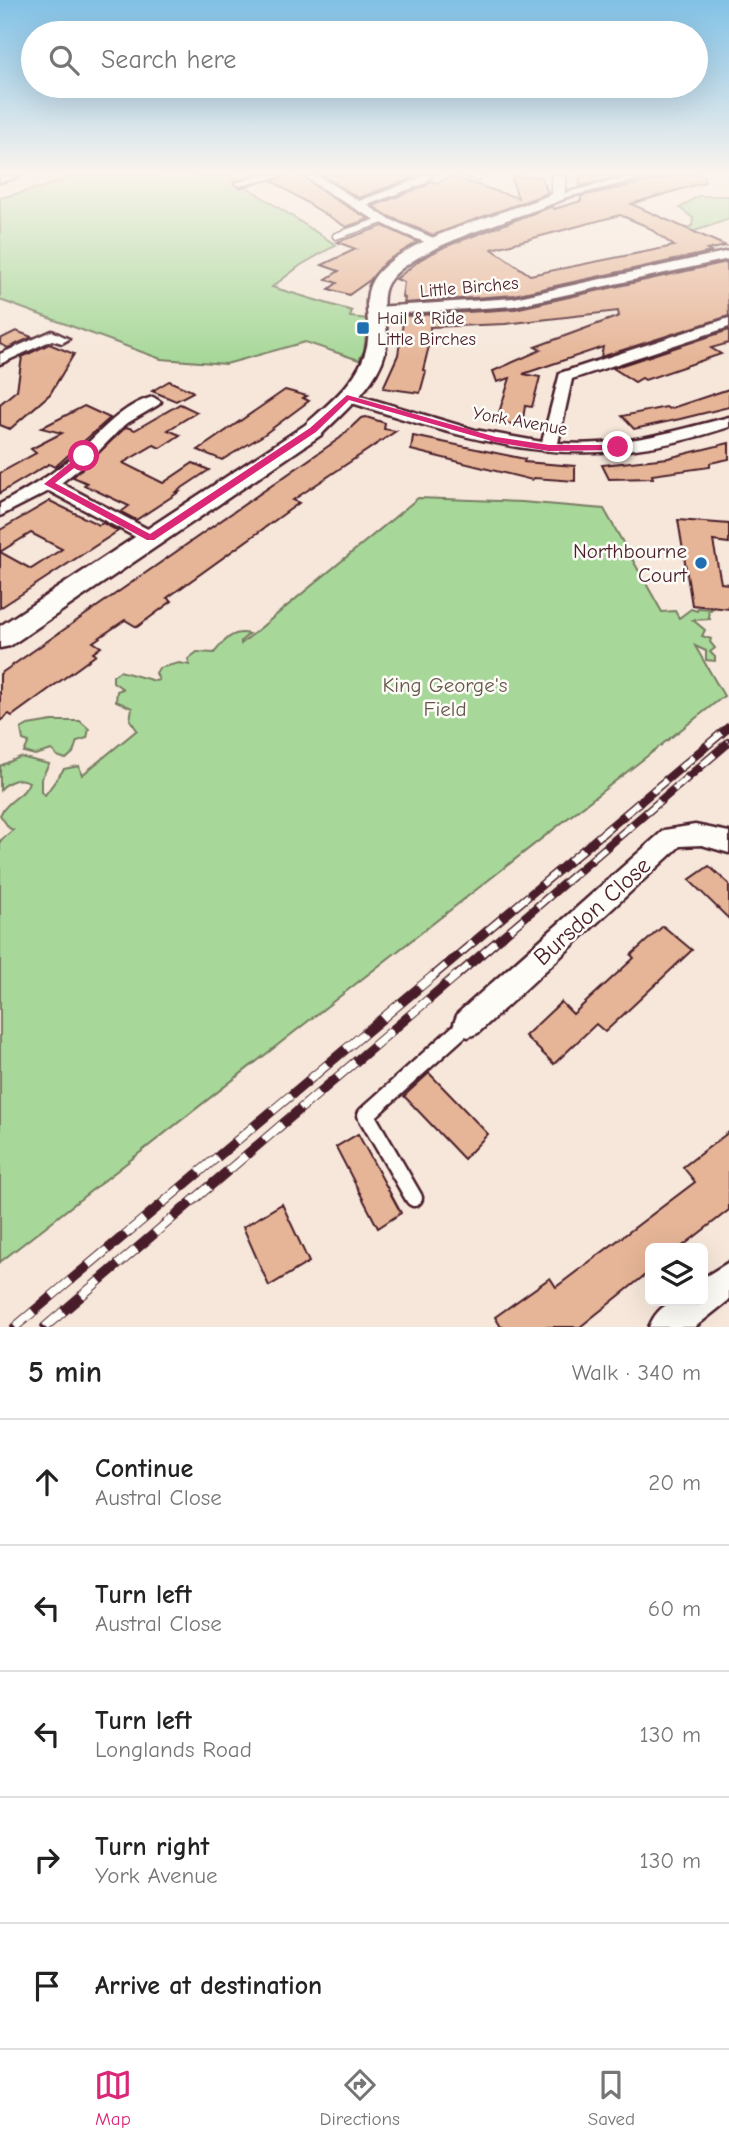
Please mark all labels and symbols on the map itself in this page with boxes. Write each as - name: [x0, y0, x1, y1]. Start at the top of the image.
- street label: Little Birches: [419, 273, 519, 302]
- place label: Hail & Ride Little Birches: [377, 308, 476, 350]
- marker: Hail & Ride Little Birches: [355, 320, 371, 336]
- street label: York Avenue: [471, 403, 569, 440]
- route end: [602, 431, 633, 462]
- route start: [68, 440, 99, 471]
- place label: Northbourne Court: [573, 539, 688, 587]
- marker: Northbourne Court: [693, 555, 709, 571]
- park label: King George's Field: [382, 673, 508, 721]
- street label: Bursdon Close: [528, 851, 656, 971]

